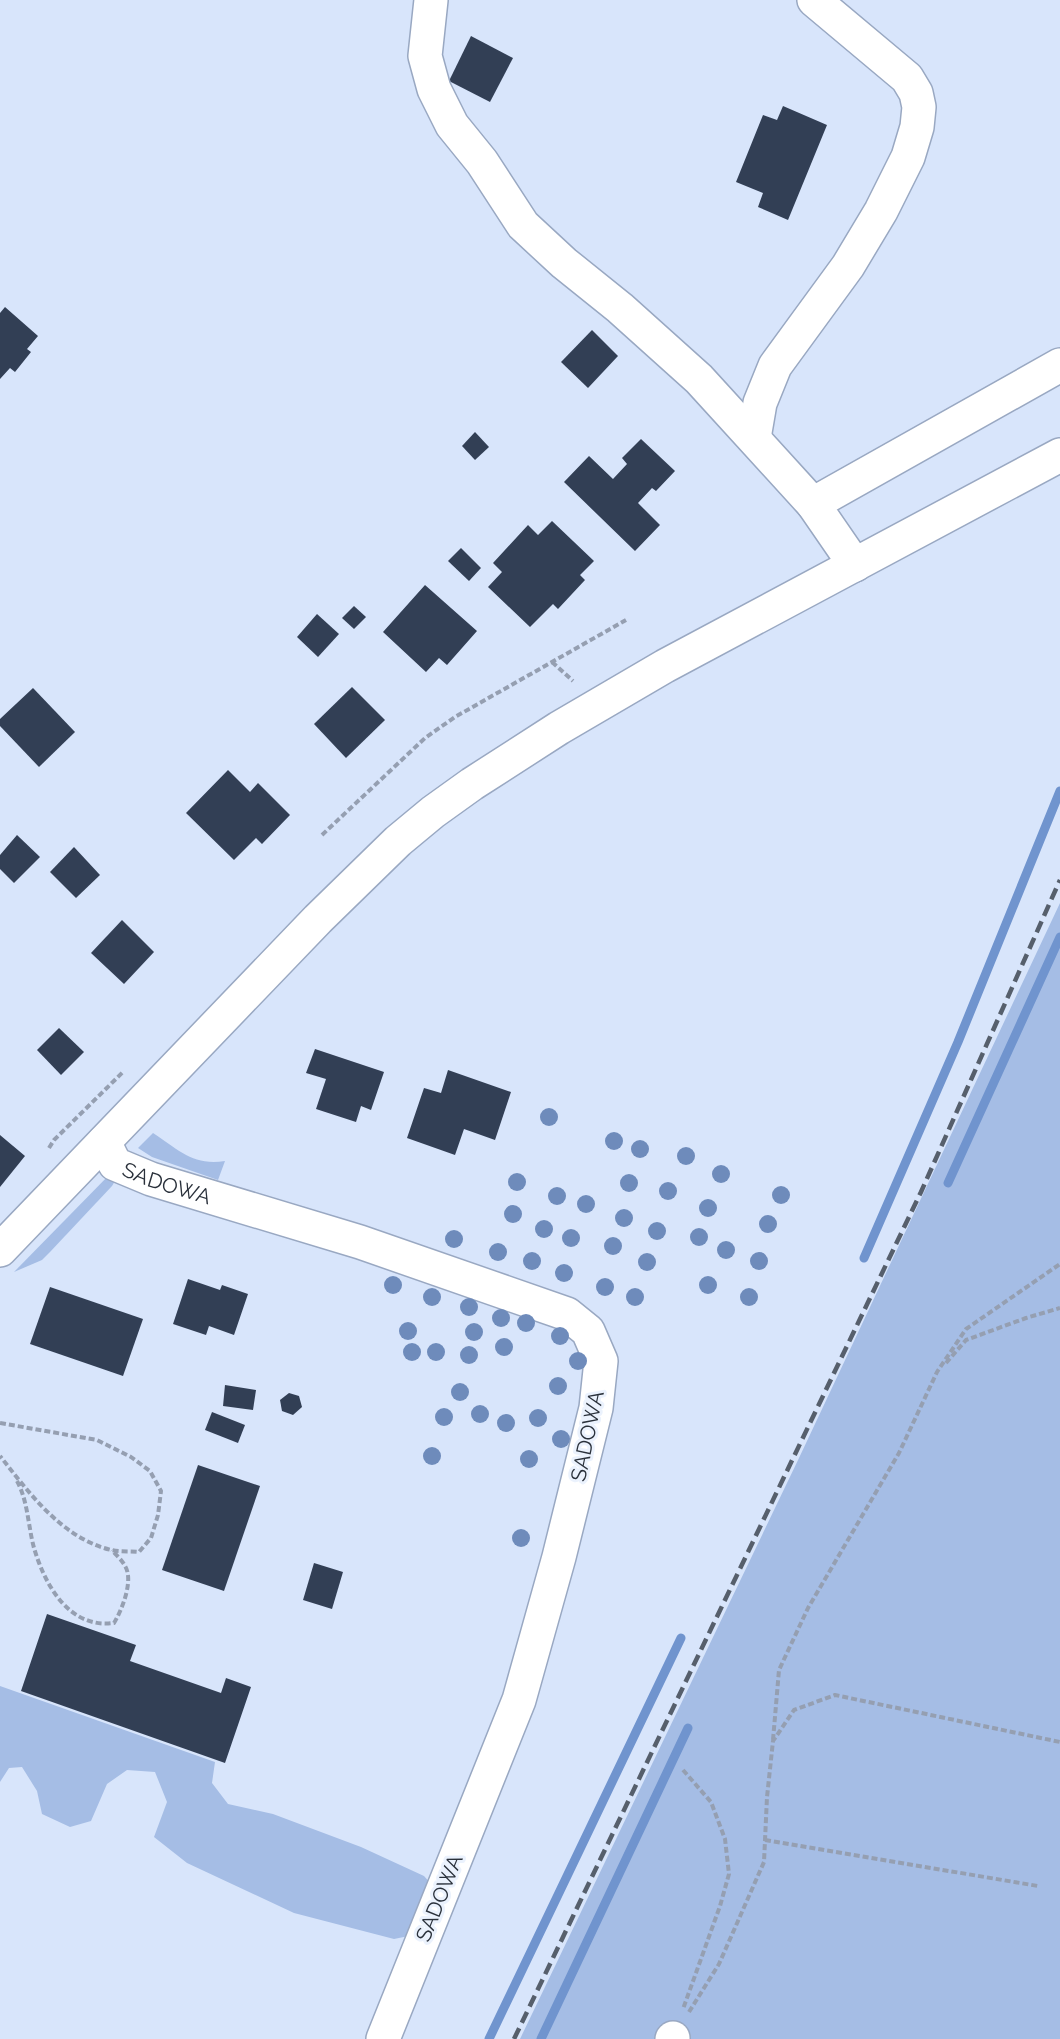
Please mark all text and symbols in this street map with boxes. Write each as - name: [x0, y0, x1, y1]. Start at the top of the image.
- street label: SADOWA: [119, 1156, 214, 1209]
- street label: SADOWA: [565, 1389, 609, 1483]
- street label: SADOWA: [410, 1851, 468, 1945]

